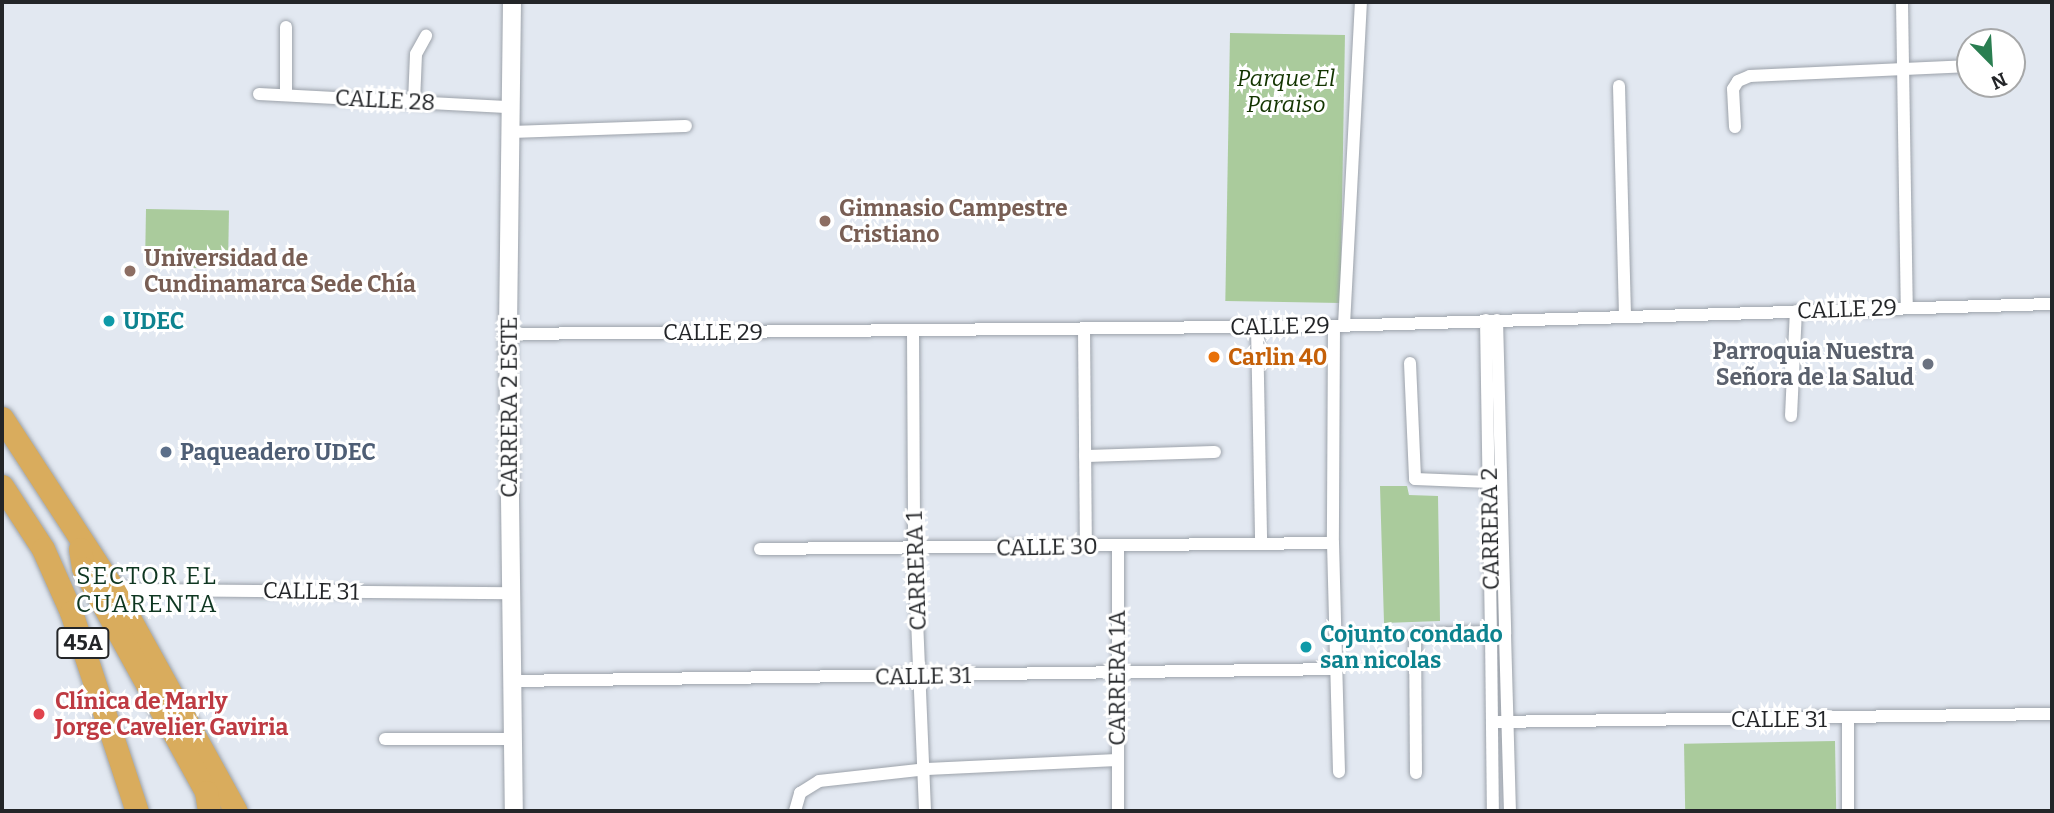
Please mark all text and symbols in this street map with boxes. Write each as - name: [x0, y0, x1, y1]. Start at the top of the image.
- north arrow: [1956, 28, 2026, 98]
- park label: Parque El Paraiso: [1237, 64, 1335, 118]
- text: N: [1988, 67, 2010, 94]
- street label: CALLE 28: [334, 84, 436, 116]
- place label: Gimnasio Campestre Cristiano: [839, 194, 1068, 248]
- marker: Gimnasio Campestre Cristiano: [817, 213, 833, 229]
- place label: Universidad de Cundinamarca Sede Chía: [144, 244, 416, 298]
- marker: Universidad de Cundinamarca Sede Chía: [122, 263, 138, 279]
- street label: CALLE 29: [1797, 293, 1897, 325]
- place label: UDEC: [123, 307, 184, 335]
- street label: CALLE 29: [1230, 311, 1330, 341]
- marker: UDEC: [101, 313, 117, 329]
- street label: CARRERA 2 ESTE: [495, 316, 523, 498]
- street label: CALLE 29: [663, 318, 763, 346]
- place label: Parroquia Nuestra Señora de la Salud: [1712, 337, 1914, 391]
- place label: Carlin 40: [1228, 343, 1327, 371]
- marker: Carlin 40: [1206, 349, 1222, 365]
- marker: Parroquia Nuestra Señora de la Salud: [1920, 356, 1936, 372]
- place label: Paqueadero UDEC: [180, 438, 376, 466]
- marker: Paqueadero UDEC: [158, 444, 174, 460]
- street label: CARRERA 2: [1475, 468, 1505, 590]
- street label: CARRERA 1: [900, 511, 932, 631]
- street label: CALLE 30: [996, 532, 1098, 562]
- district label: SECTOR EL CUARENTA: [77, 563, 217, 619]
- street label: CALLE 31: [263, 576, 359, 606]
- street label: CARRERA 1A: [1103, 610, 1131, 746]
- place label: Cojunto condado san nicolas: [1320, 620, 1503, 674]
- road number: 45A: [55, 626, 111, 660]
- marker: Cojunto condado san nicolas: [1298, 639, 1314, 655]
- street label: CALLE 31: [875, 661, 971, 691]
- place label: Clínica de Marly Jorge Cavelier Gaviria: [55, 687, 288, 741]
- marker: Clínica de Marly Jorge Cavelier Gaviria: [29, 704, 49, 724]
- street label: CALLE 31: [1731, 705, 1827, 733]

